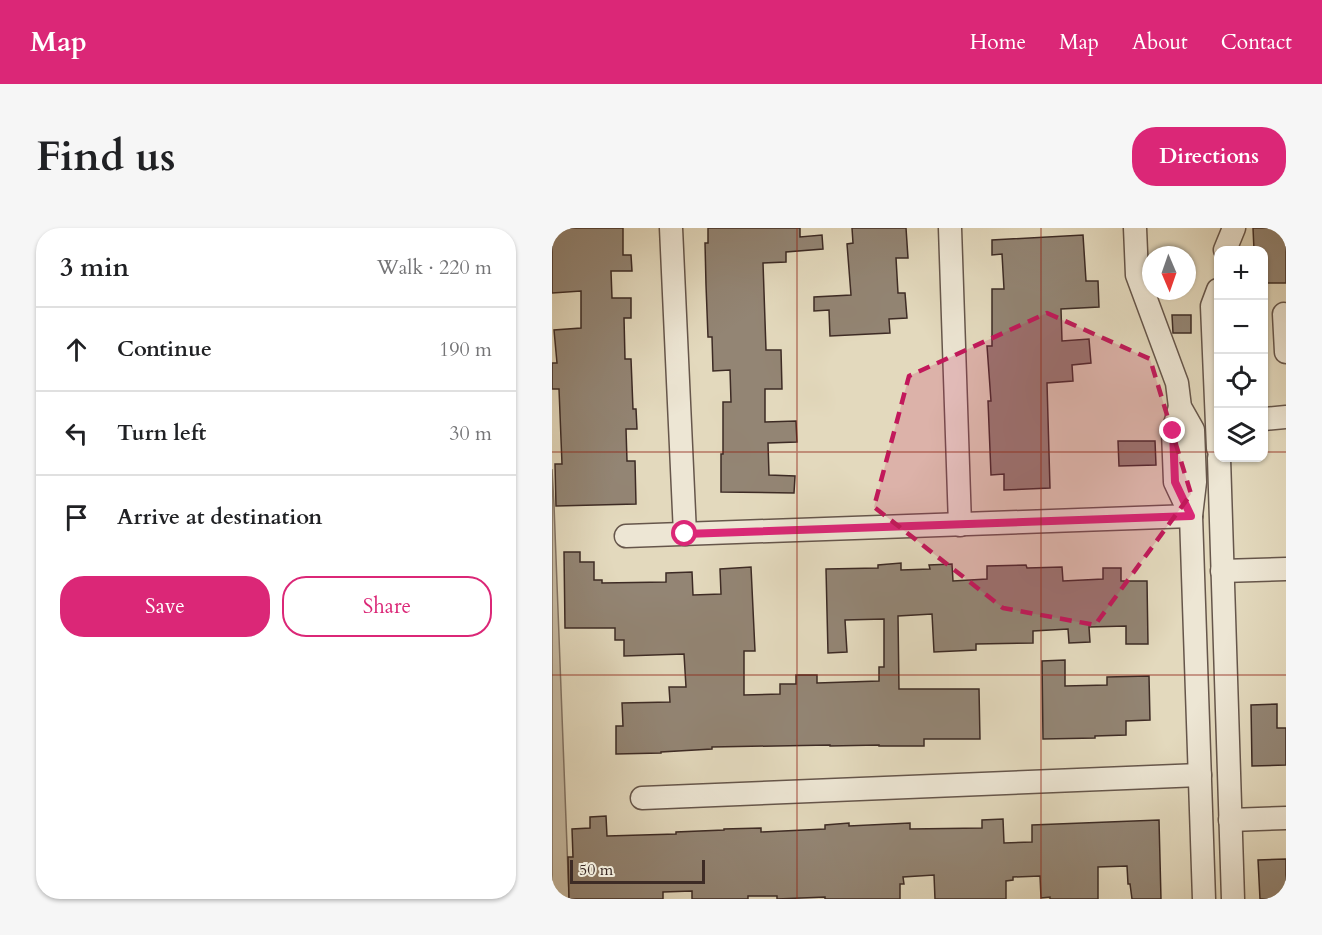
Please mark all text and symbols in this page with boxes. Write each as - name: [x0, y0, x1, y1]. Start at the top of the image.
- text: Map: [30, 23, 87, 61]
- text: Home: [970, 28, 1026, 57]
- text: Map: [1059, 28, 1099, 57]
- text: About: [1132, 28, 1188, 57]
- text: Contact: [1221, 28, 1292, 57]
- button: Directions: [1132, 127, 1286, 186]
- text: Find us: [36, 128, 176, 185]
- north arrow: [1142, 246, 1196, 300]
- map controls: [1214, 246, 1268, 462]
- button: +: [1214, 246, 1268, 300]
- text: 3 min: [60, 250, 129, 285]
- text: Walk · 220 m: [377, 254, 492, 281]
- button: −: [1214, 300, 1268, 354]
- icon: ahead: [60, 333, 93, 366]
- text: Continue: [117, 334, 212, 364]
- text: 190 m: [439, 336, 492, 363]
- button: locate: [1214, 354, 1268, 408]
- button: layers: [1214, 408, 1268, 462]
- icon: left: [60, 417, 93, 450]
- route end: [1159, 417, 1185, 443]
- text: Turn left: [117, 418, 206, 448]
- text: 30 m: [449, 420, 492, 447]
- icon: arrive: [60, 501, 93, 534]
- text: Arrive at destination: [117, 502, 322, 532]
- route start: [671, 520, 697, 546]
- button: Save: [60, 576, 270, 637]
- button: Share: [282, 576, 492, 637]
- scale bar: [570, 857, 705, 884]
- text: 50 m: [579, 859, 613, 881]

